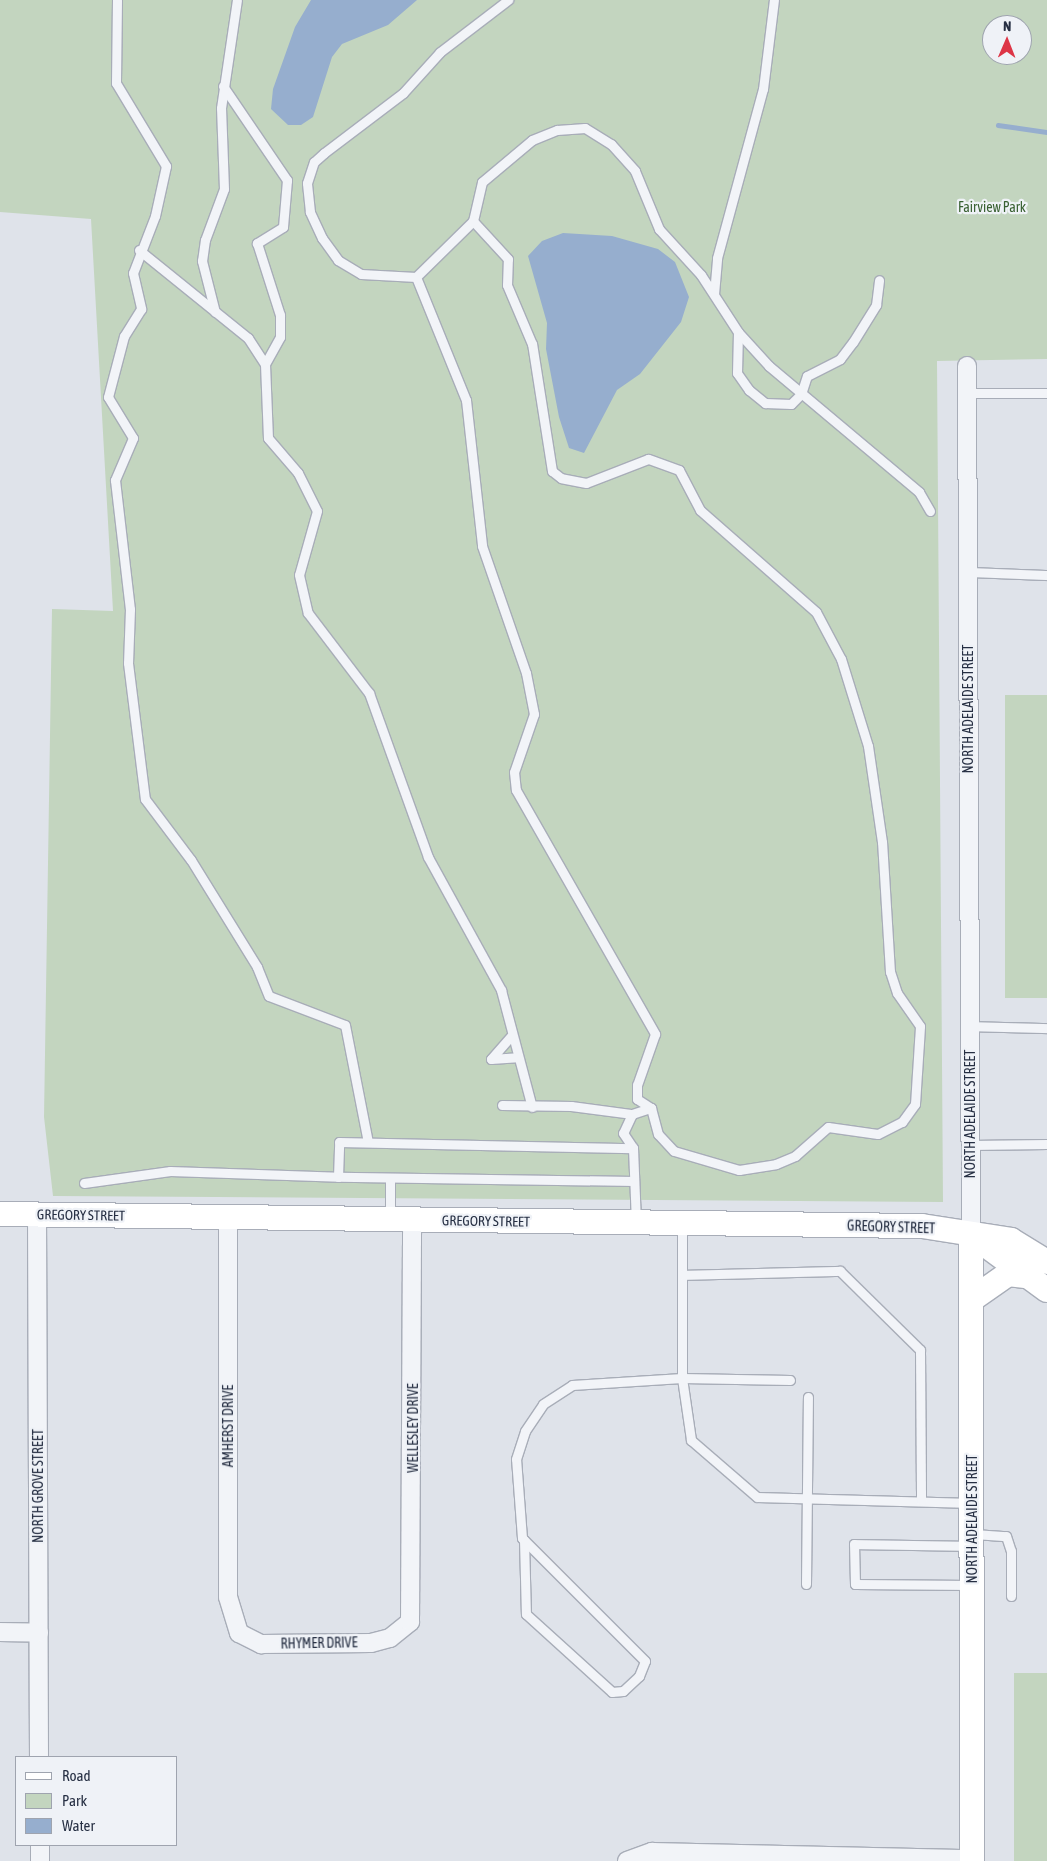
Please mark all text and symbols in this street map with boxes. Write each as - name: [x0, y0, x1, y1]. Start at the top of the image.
- north arrow: [982, 15, 1032, 65]
- text: N: [1003, 18, 1012, 34]
- park label: Fairview Park: [958, 199, 1026, 215]
- street label: NORTH ADELAIDE STREET: [960, 645, 976, 773]
- street label: NORTH ADELAIDE STREET: [962, 1050, 978, 1178]
- street label: GREGORY STREET: [37, 1206, 125, 1224]
- street label: GREGORY STREET: [442, 1212, 530, 1230]
- street label: GREGORY STREET: [847, 1217, 935, 1237]
- street label: WELLESLEY DRIVE: [405, 1383, 421, 1473]
- street label: AMHERST DRIVE: [220, 1385, 236, 1467]
- street label: NORTH GROVE STREET: [30, 1429, 46, 1543]
- street label: NORTH ADELAIDE STREET: [964, 1455, 980, 1583]
- street label: RHYMER DRIVE: [280, 1634, 358, 1652]
- legend: [15, 1756, 178, 1846]
- text: Road: [62, 1767, 91, 1784]
- text: Park: [62, 1792, 87, 1809]
- text: Water: [62, 1817, 95, 1834]

